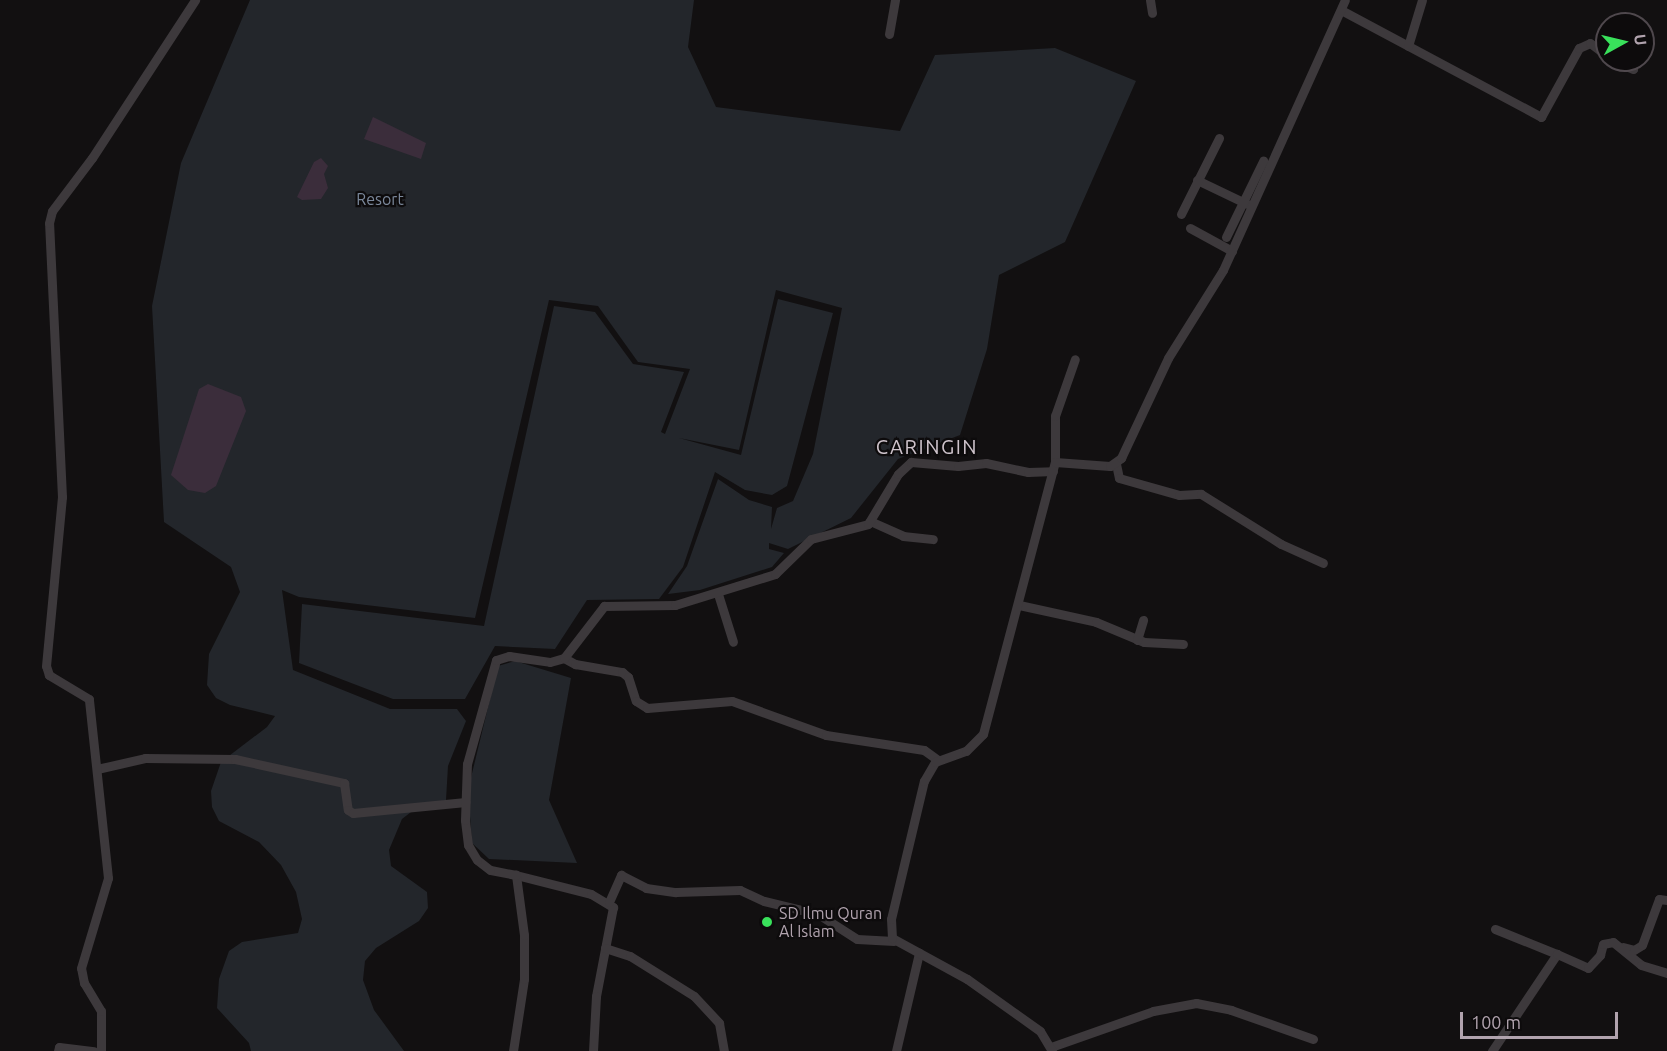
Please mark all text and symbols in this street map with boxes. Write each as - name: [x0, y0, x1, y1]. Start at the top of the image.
- north arrow: [1595, 12, 1655, 72]
- text: U: [1631, 33, 1651, 47]
- park label: Resort: [356, 189, 404, 209]
- district label: CARINGIN: [876, 434, 978, 458]
- place label: SD Ilmu Quran Al Islam: [779, 903, 882, 941]
- marker: SD Ilmu Quran Al Islam: [760, 915, 774, 929]
- scale bar: [1463, 1000, 1620, 1038]
- text: 100 m: [1471, 1012, 1521, 1032]

